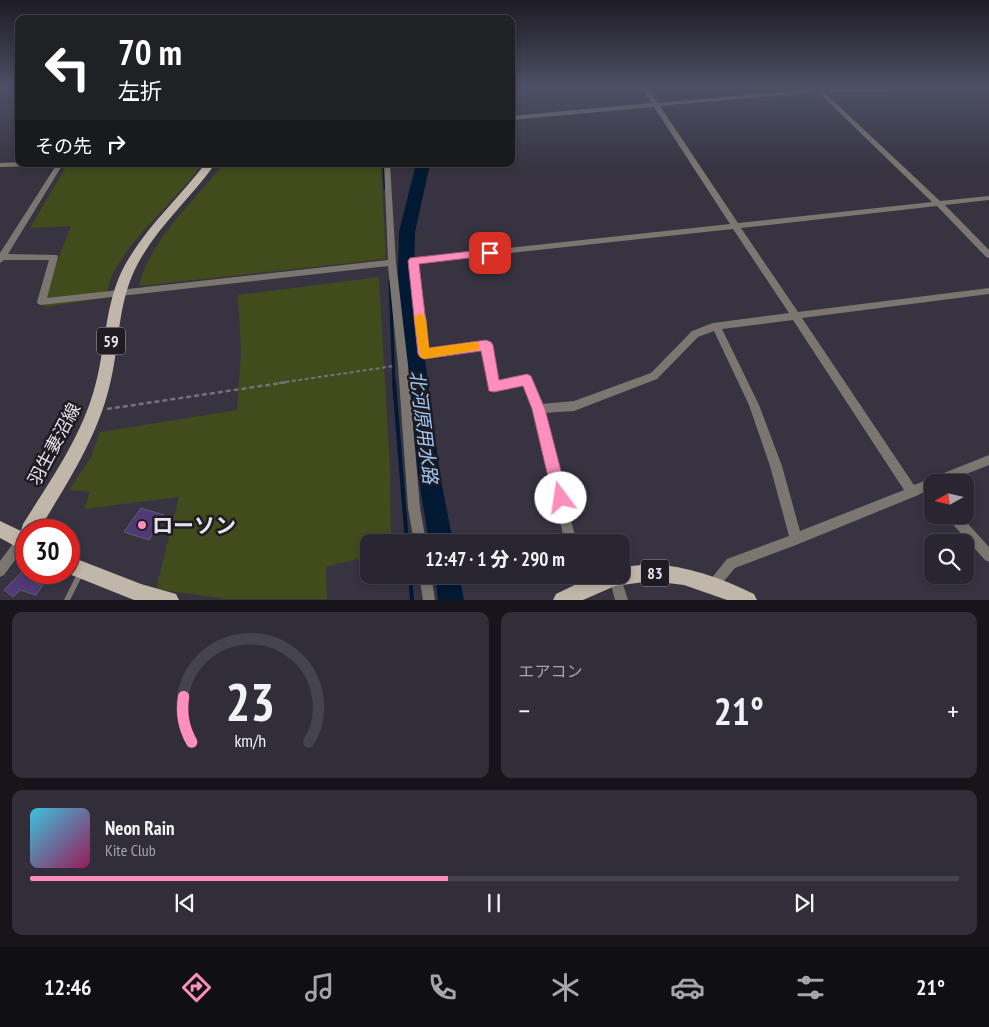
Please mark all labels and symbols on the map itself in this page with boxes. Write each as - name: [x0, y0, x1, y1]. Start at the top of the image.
- pin: [469, 232, 511, 274]
- road number: 59: [97, 328, 125, 354]
- water label: 北河原用水路: [405, 369, 443, 487]
- street label: 羽生妻沼線: [23, 399, 85, 489]
- position arrow: [534, 471, 586, 523]
- north arrow: [924, 474, 974, 524]
- place label: ローソン: [152, 512, 236, 539]
- speed limit sign: 30: [15, 519, 80, 584]
- marker: ローソン: [136, 519, 148, 531]
- road number: 83: [641, 560, 669, 586]

